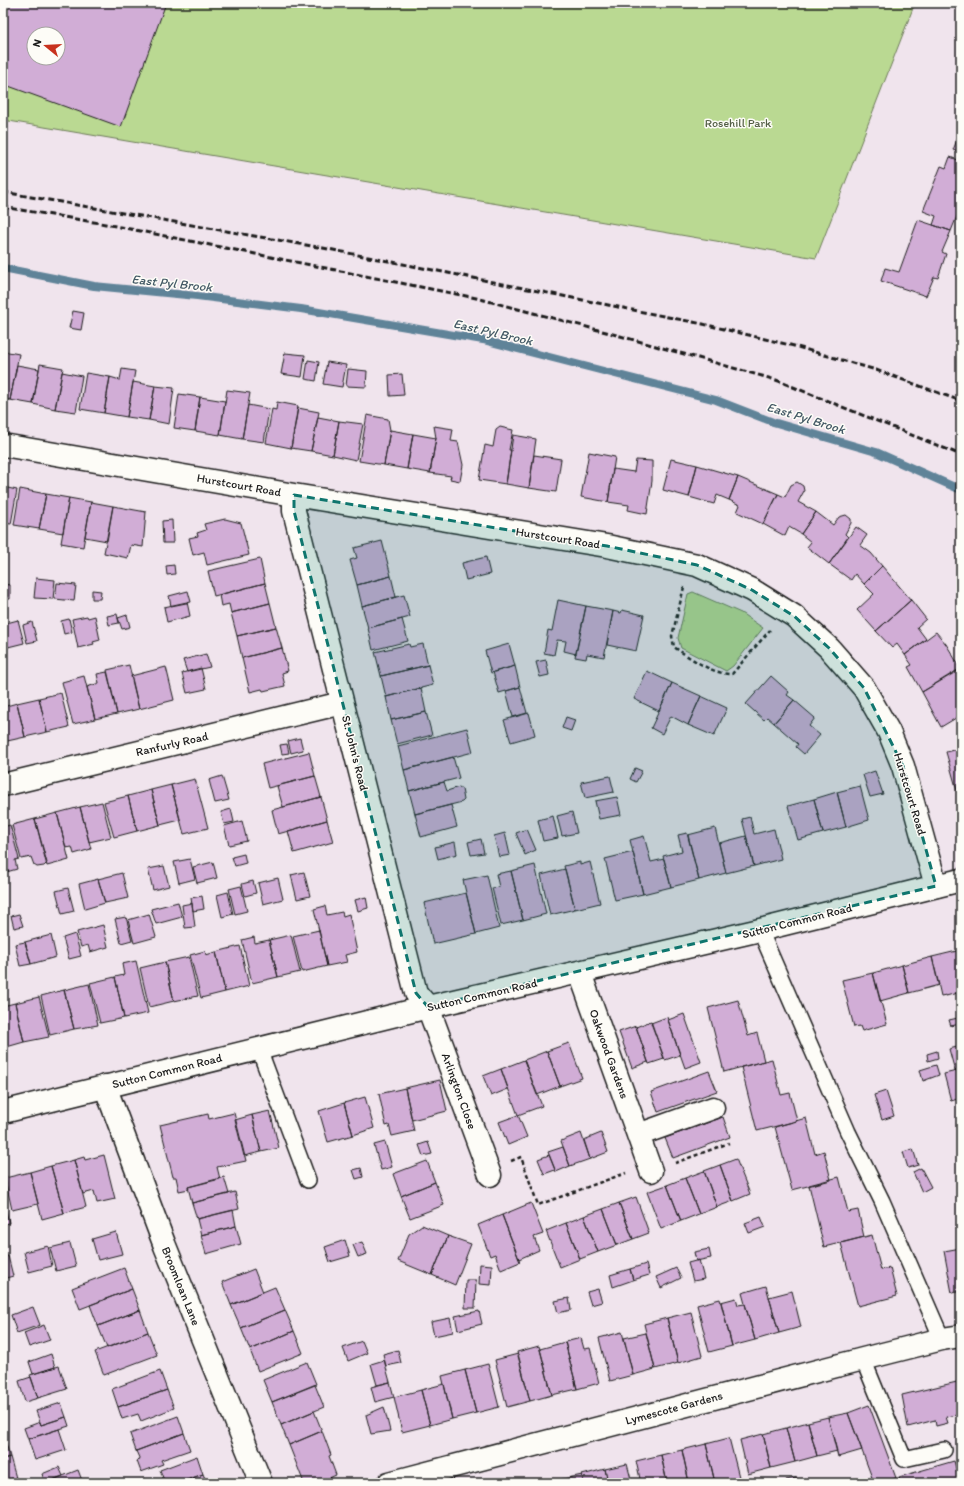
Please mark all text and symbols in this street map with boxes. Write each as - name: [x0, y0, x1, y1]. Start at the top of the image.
- north arrow: [26, 26, 66, 66]
- text: N: [30, 38, 44, 49]
- park label: Rosehill Park: [705, 116, 772, 130]
- water label: East Pyl Brook: [131, 271, 214, 295]
- water label: East Pyl Brook: [452, 316, 535, 349]
- water label: East Pyl Brook: [765, 399, 848, 437]
- street label: Hurstcourt Road: [196, 471, 283, 499]
- street label: Hurstcourt Road: [515, 524, 602, 552]
- street label: St. John's Road: [339, 714, 371, 793]
- street label: Ranfurly Road: [134, 729, 210, 759]
- street label: Hurstcourt Road: [891, 751, 929, 837]
- street label: Sutton Common Road: [741, 900, 854, 941]
- street label: Sutton Common Road: [426, 975, 539, 1014]
- street label: Oakwood Gardens: [586, 1007, 632, 1101]
- street label: Sutton Common Road: [111, 1050, 224, 1091]
- street label: Arlington Close: [439, 1051, 479, 1131]
- street label: Broomloan Lane: [159, 1245, 203, 1328]
- street label: Lymescote Gardens: [624, 1388, 724, 1428]

